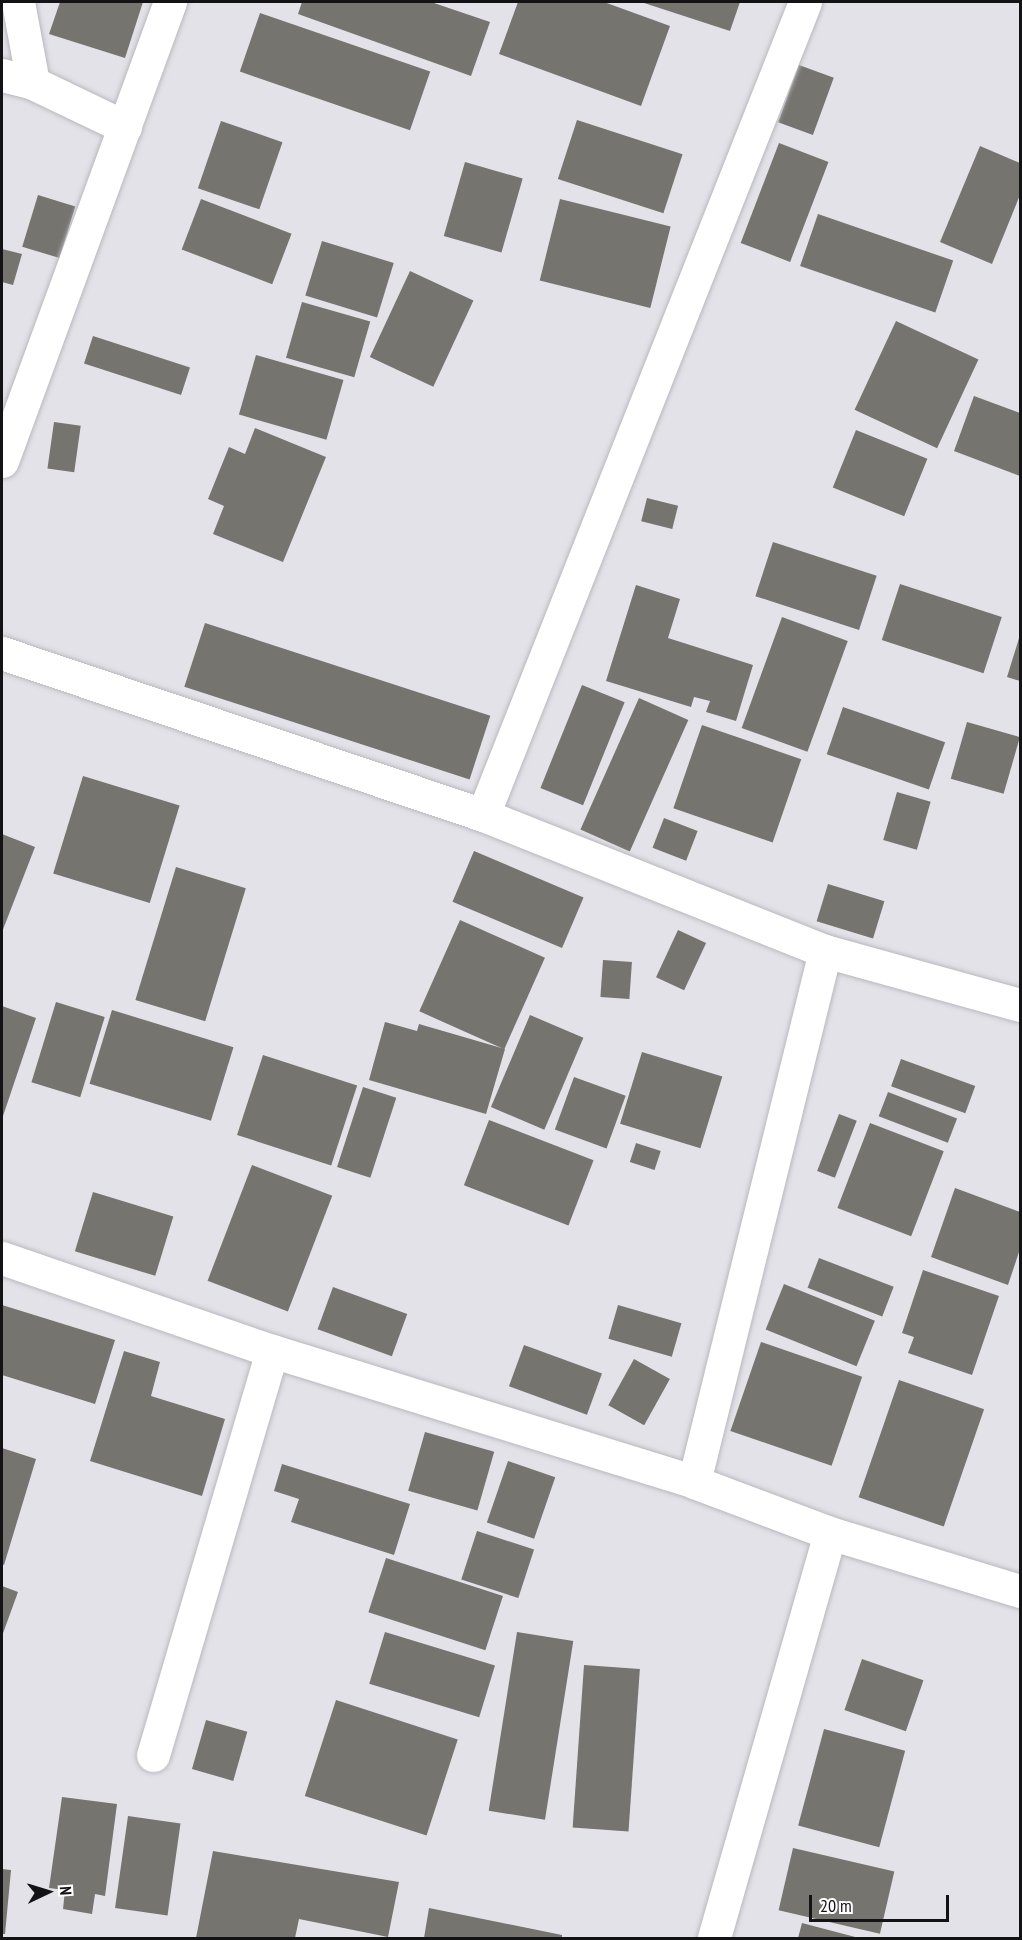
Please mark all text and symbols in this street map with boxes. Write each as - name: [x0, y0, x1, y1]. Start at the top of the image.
- north arrow: [18, 1862, 78, 1922]
- scale bar: [812, 1883, 952, 1921]
- text: N: [56, 1886, 76, 1896]
- text: 20 m: [820, 1894, 852, 1917]

